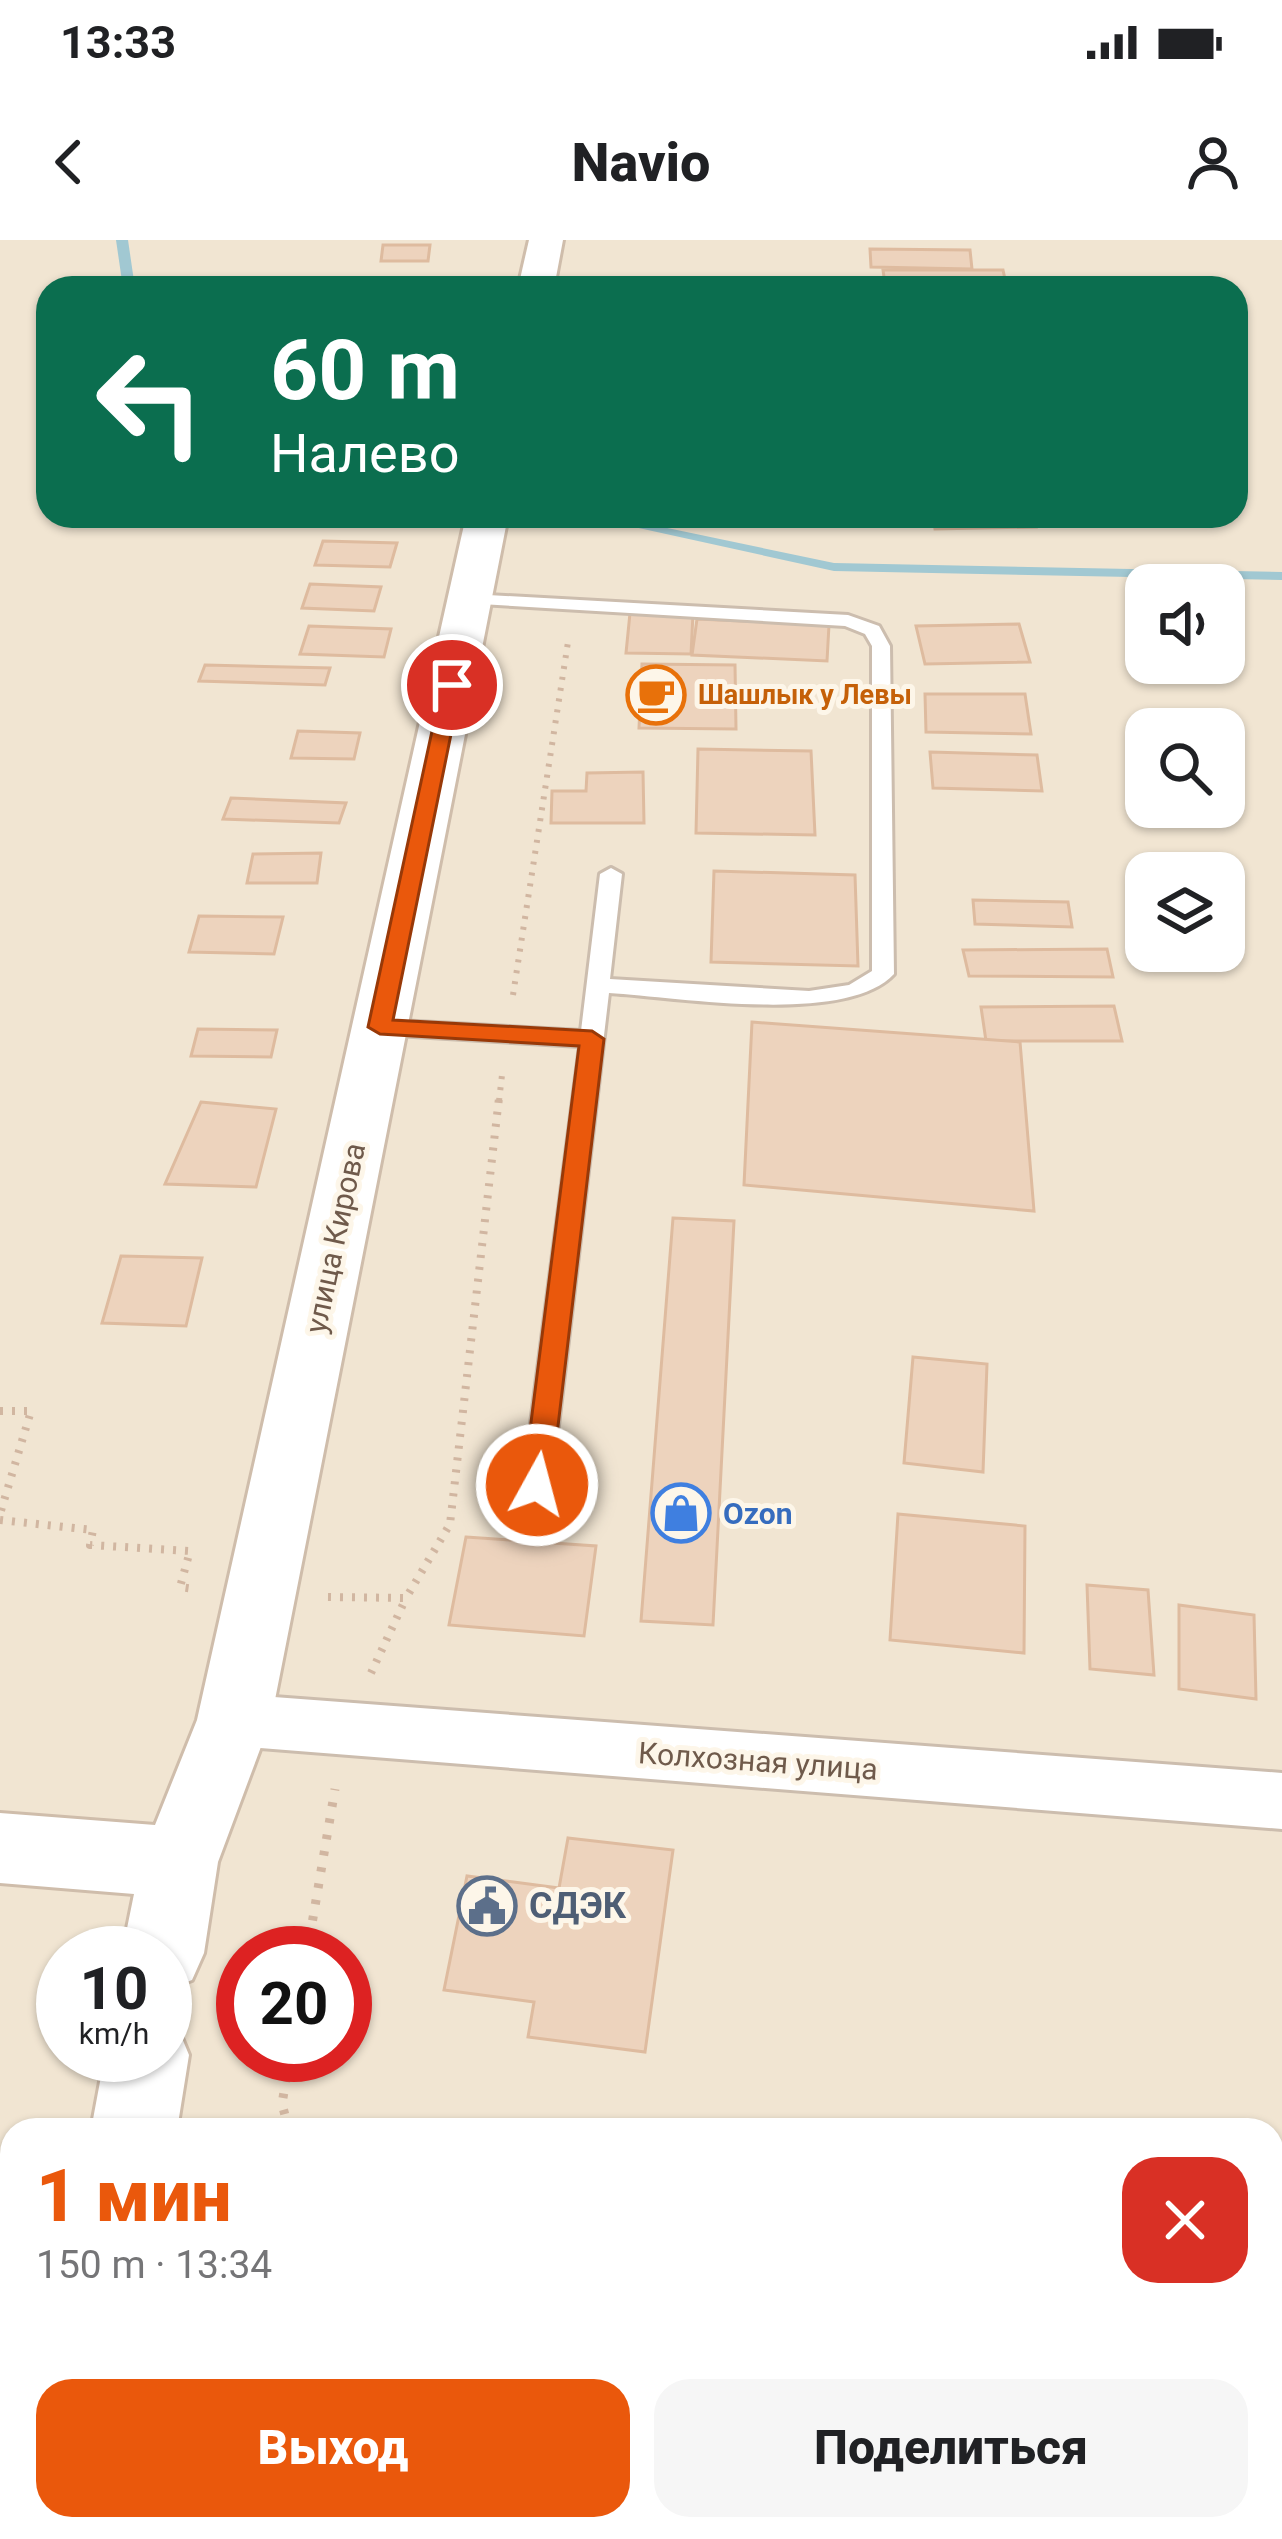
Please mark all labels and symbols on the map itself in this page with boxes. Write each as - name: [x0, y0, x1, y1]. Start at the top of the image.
- pin: [401, 634, 503, 736]
- cafe icon: Шашлык у Левы: [625, 664, 687, 726]
- place label: Шашлык у Левы: [698, 679, 912, 711]
- street label: улица Кирова: [298, 1140, 372, 1336]
- position arrow: [474, 1422, 600, 1548]
- shop icon: Ozon: [650, 1482, 712, 1544]
- place label: Ozon: [723, 1496, 792, 1531]
- street label: Колхозная улица: [637, 1735, 879, 1787]
- public building icon: СДЭК: [456, 1875, 518, 1937]
- place label: СДЭК: [529, 1885, 627, 1927]
- speed limit sign: 20: [216, 1926, 372, 2082]

